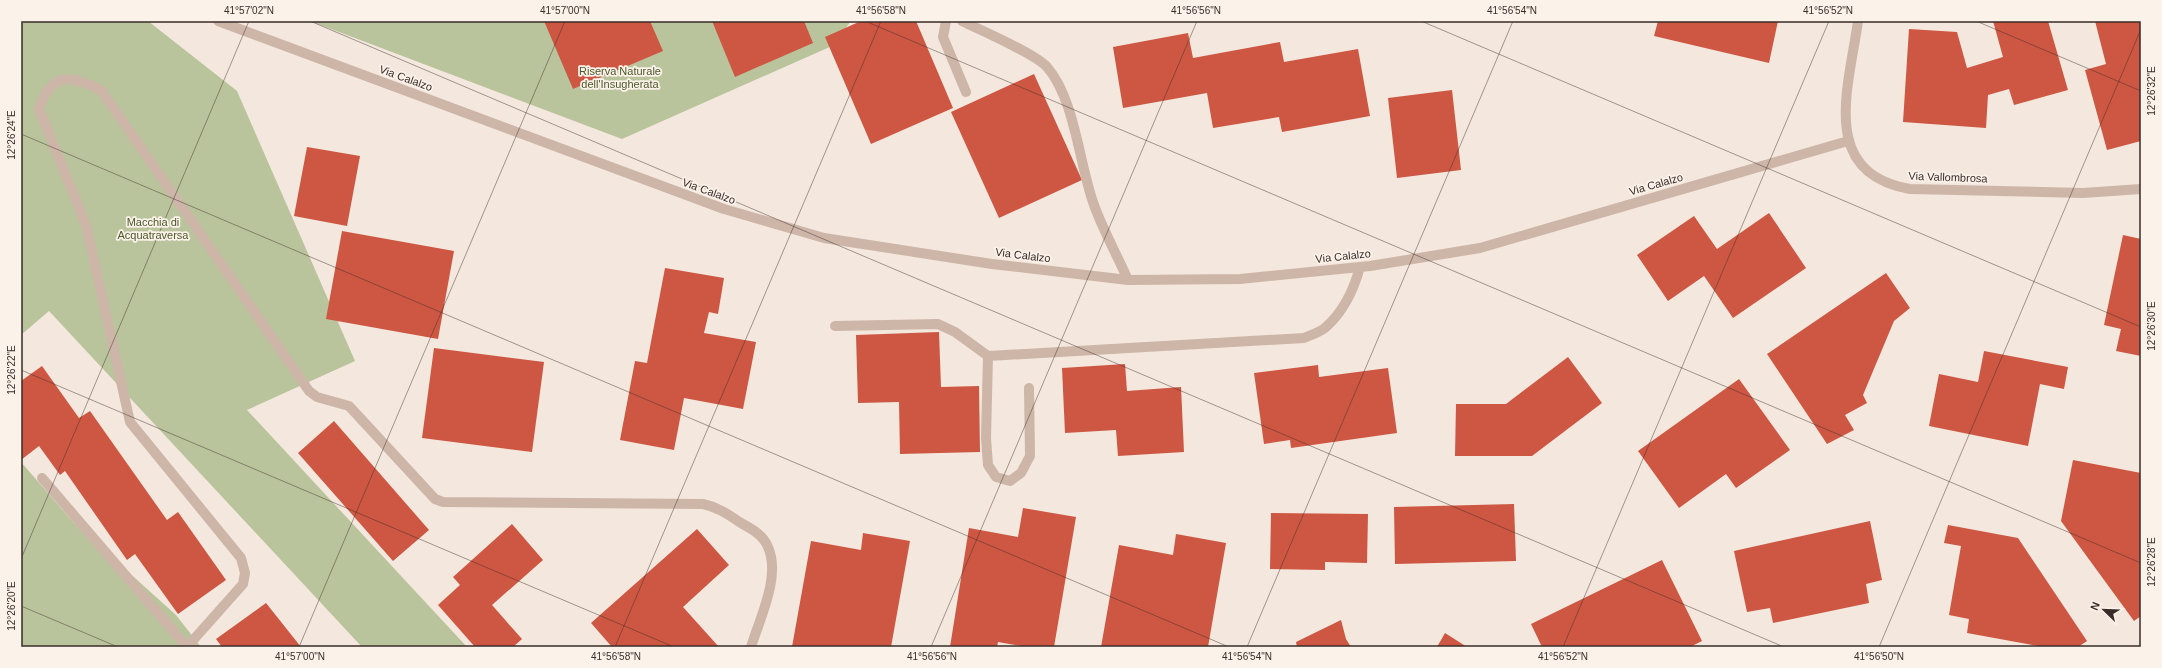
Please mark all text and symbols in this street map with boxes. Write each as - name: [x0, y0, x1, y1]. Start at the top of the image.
- text: 41°57'02"N: [224, 5, 274, 16]
- text: 41°57'00"N: [540, 5, 590, 16]
- text: 41°56'58"N: [856, 5, 906, 16]
- text: 41°56'56"N: [1171, 5, 1221, 16]
- text: 41°56'54"N: [1487, 5, 1537, 16]
- text: 41°56'52"N: [1803, 5, 1853, 16]
- street label: Via Calalzo: [378, 63, 434, 93]
- park label: Riserva Naturale dell'Insugherata: [579, 65, 661, 90]
- text: 12°26'32"E: [2146, 66, 2157, 116]
- text: 12°26'24"E: [6, 110, 17, 160]
- street label: Via Vallombrosa: [1908, 170, 1989, 184]
- street label: Via Calalzo: [1628, 171, 1684, 197]
- street label: Via Calalzo: [681, 176, 737, 206]
- park label: Macchia di Acquatraversa: [118, 216, 189, 241]
- street label: Via Calalzo: [995, 246, 1051, 264]
- street label: Via Calalzo: [1315, 247, 1371, 265]
- text: 12°26'30"E: [2146, 301, 2157, 351]
- text: 12°26'22"E: [6, 345, 17, 395]
- text: 12°26'28"E: [2146, 537, 2157, 587]
- text: 12°26'20"E: [6, 581, 17, 631]
- north arrow: [2084, 590, 2124, 630]
- text: N: [2088, 600, 2102, 612]
- text: 41°57'00"N: [275, 651, 325, 662]
- text: 41°56'58"N: [591, 651, 641, 662]
- text: 41°56'56"N: [907, 651, 957, 662]
- text: 41°56'54"N: [1222, 651, 1272, 662]
- text: 41°56'52"N: [1538, 651, 1588, 662]
- text: 41°56'50"N: [1854, 651, 1904, 662]

